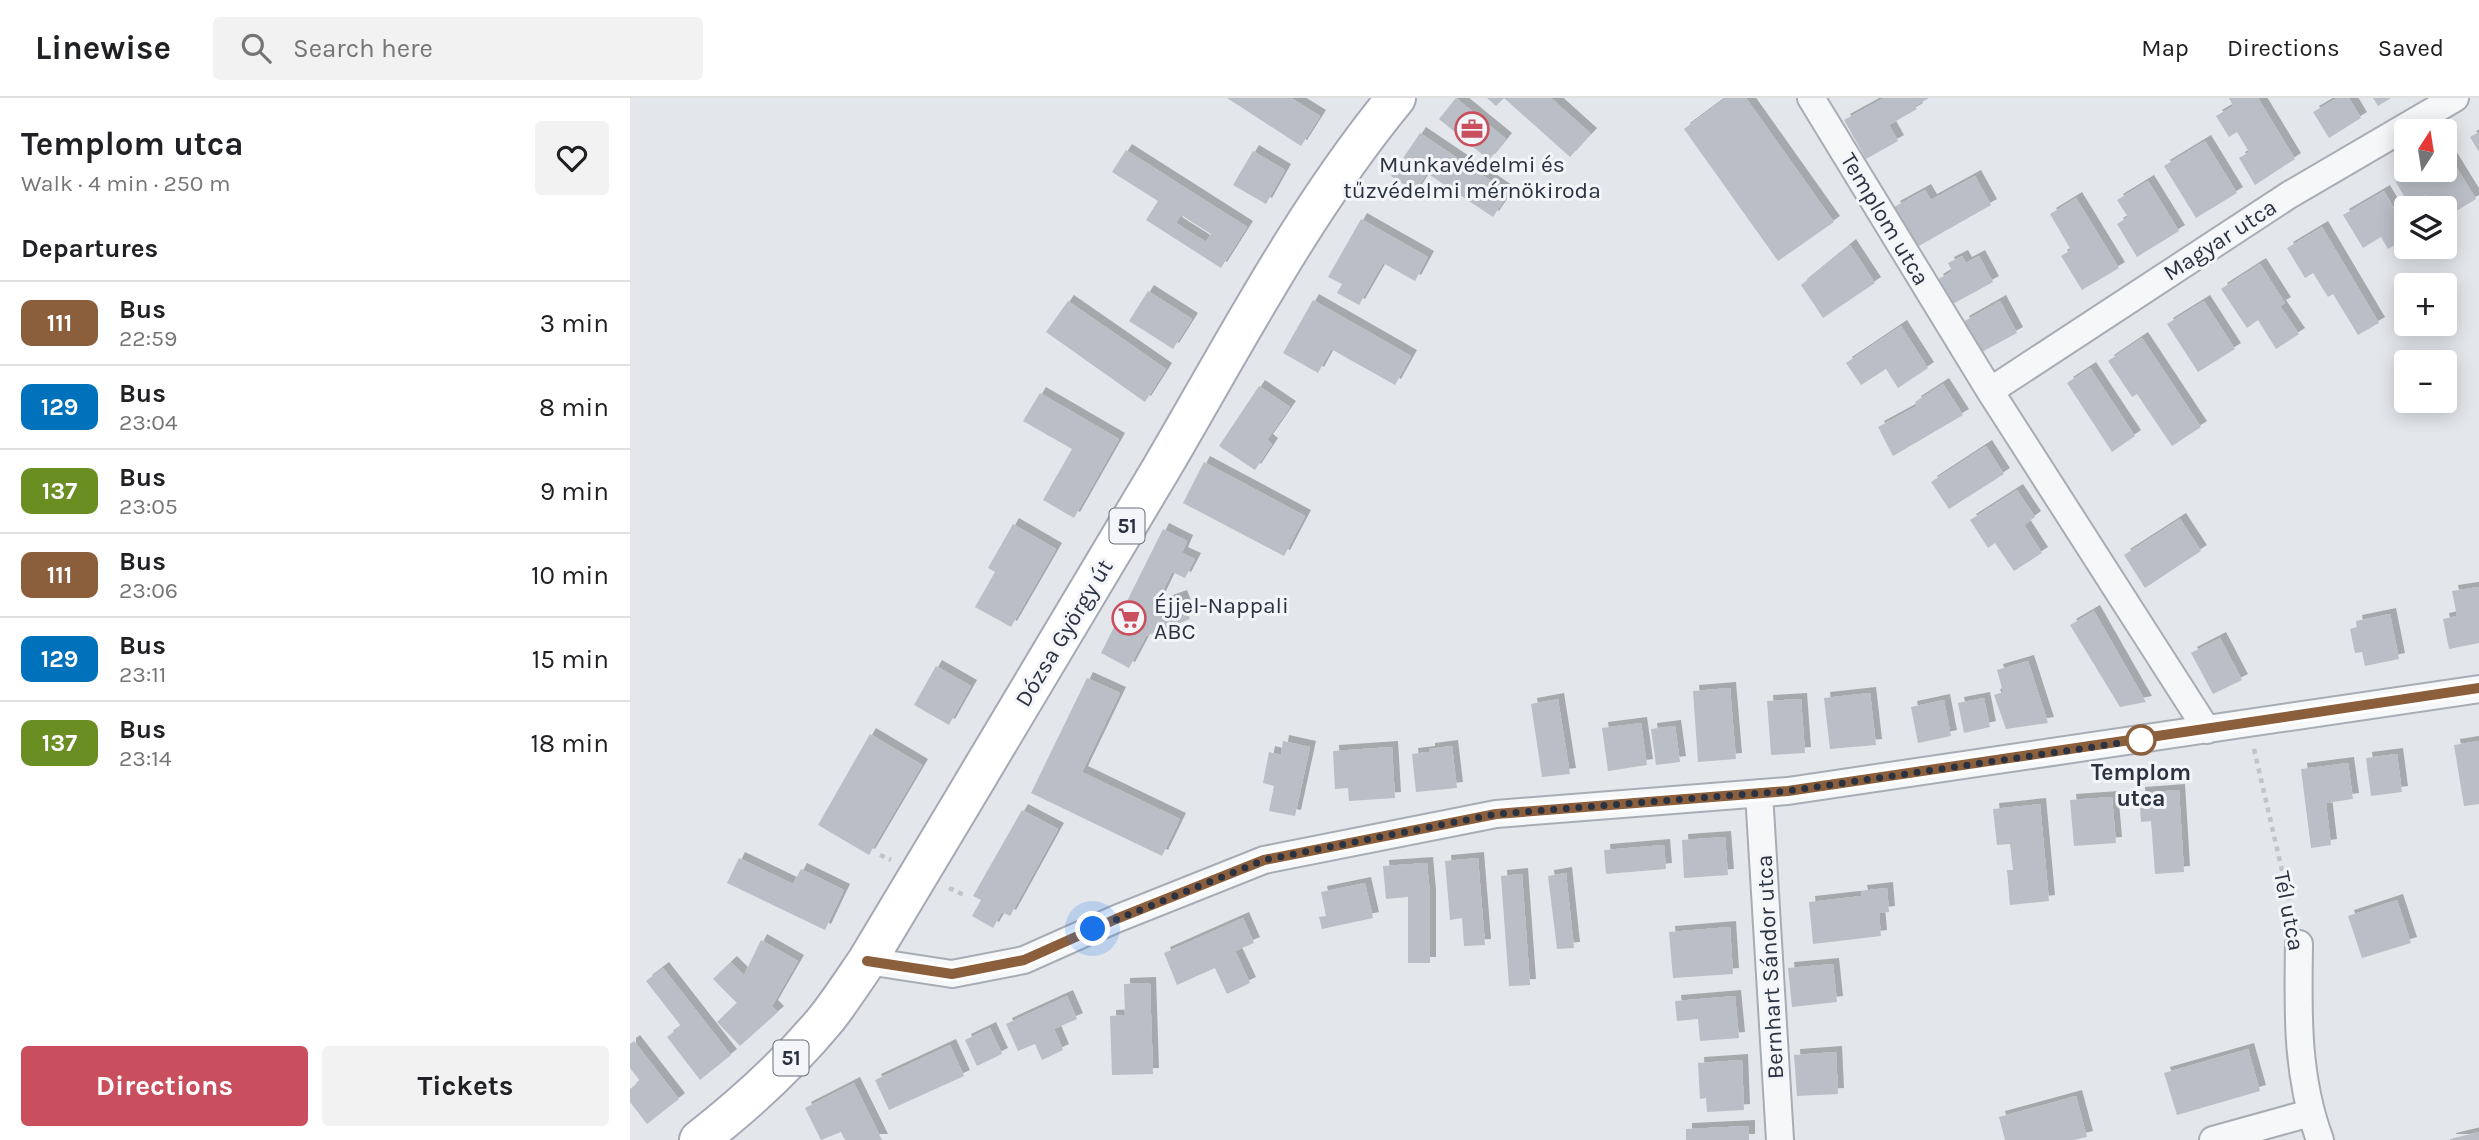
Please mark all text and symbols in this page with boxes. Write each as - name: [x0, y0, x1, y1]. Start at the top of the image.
- search box: [213, 17, 703, 80]
- text: Linewise: [35, 29, 171, 67]
- icon: search: [237, 29, 275, 67]
- text: Search here: [293, 33, 433, 64]
- text: Map: [2141, 34, 2189, 62]
- text: Directions: [2227, 34, 2340, 62]
- text: Saved: [2378, 34, 2444, 62]
- office icon: Munkavédelmi és tűzvédelmi mérnökiroda: [1453, 110, 1491, 148]
- north arrow: [2394, 119, 2457, 182]
- map controls: [2394, 119, 2457, 413]
- button: heart: [535, 121, 609, 195]
- text: Templom utca: [21, 125, 244, 163]
- street label: Templom utca: [1835, 148, 1935, 290]
- place label: Munkavédelmi és tűzvédelmi mérnökiroda: [1343, 151, 1601, 204]
- text: Walk · 4 min · 250 m: [21, 170, 230, 197]
- street label: Magyar utca: [2158, 193, 2282, 287]
- button: layers: [2394, 196, 2457, 259]
- text: Departures: [21, 233, 158, 264]
- button: +: [2394, 273, 2457, 336]
- text: Bus: [119, 294, 166, 325]
- text: 3 min: [540, 308, 609, 339]
- text: 111: [47, 309, 72, 337]
- text: 22:59: [119, 325, 177, 352]
- button: −: [2394, 350, 2457, 413]
- text: Bus: [119, 378, 166, 409]
- text: 8 min: [539, 392, 609, 423]
- text: 129: [41, 393, 78, 421]
- text: 23:04: [119, 409, 178, 436]
- text: Bus: [119, 462, 166, 493]
- text: 9 min: [540, 476, 609, 507]
- text: 137: [42, 477, 77, 505]
- text: 23:05: [119, 493, 178, 520]
- road number: 51: [1110, 508, 1144, 544]
- text: Bus: [119, 546, 166, 577]
- street label: Dózsa György út: [1009, 554, 1119, 712]
- text: 10 min: [531, 560, 609, 591]
- text: 111: [47, 561, 72, 589]
- text: 23:06: [119, 577, 178, 604]
- place label: Éjjel-Nappali ABC: [1154, 592, 1289, 645]
- supermarket icon: Éjjel-Nappali ABC: [1110, 599, 1148, 637]
- text: Bus: [119, 630, 166, 661]
- text: 15 min: [532, 644, 609, 675]
- text: 129: [41, 645, 78, 673]
- text: 23:11: [119, 661, 166, 688]
- text: Bus: [119, 714, 166, 745]
- marker: Templom utca: [2126, 725, 2156, 755]
- text: 18 min: [530, 728, 609, 759]
- text: 137: [42, 729, 77, 757]
- text: 23:14: [119, 745, 172, 772]
- place label: Templom utca: [2091, 759, 2191, 812]
- street label: Bernhart Sándor utca: [1751, 854, 1789, 1080]
- street label: Tél utca: [2268, 869, 2310, 953]
- your location: [1075, 911, 1110, 946]
- road number: 51: [774, 1040, 808, 1076]
- button: Directions: [21, 1046, 308, 1126]
- button: Tickets: [322, 1046, 609, 1126]

